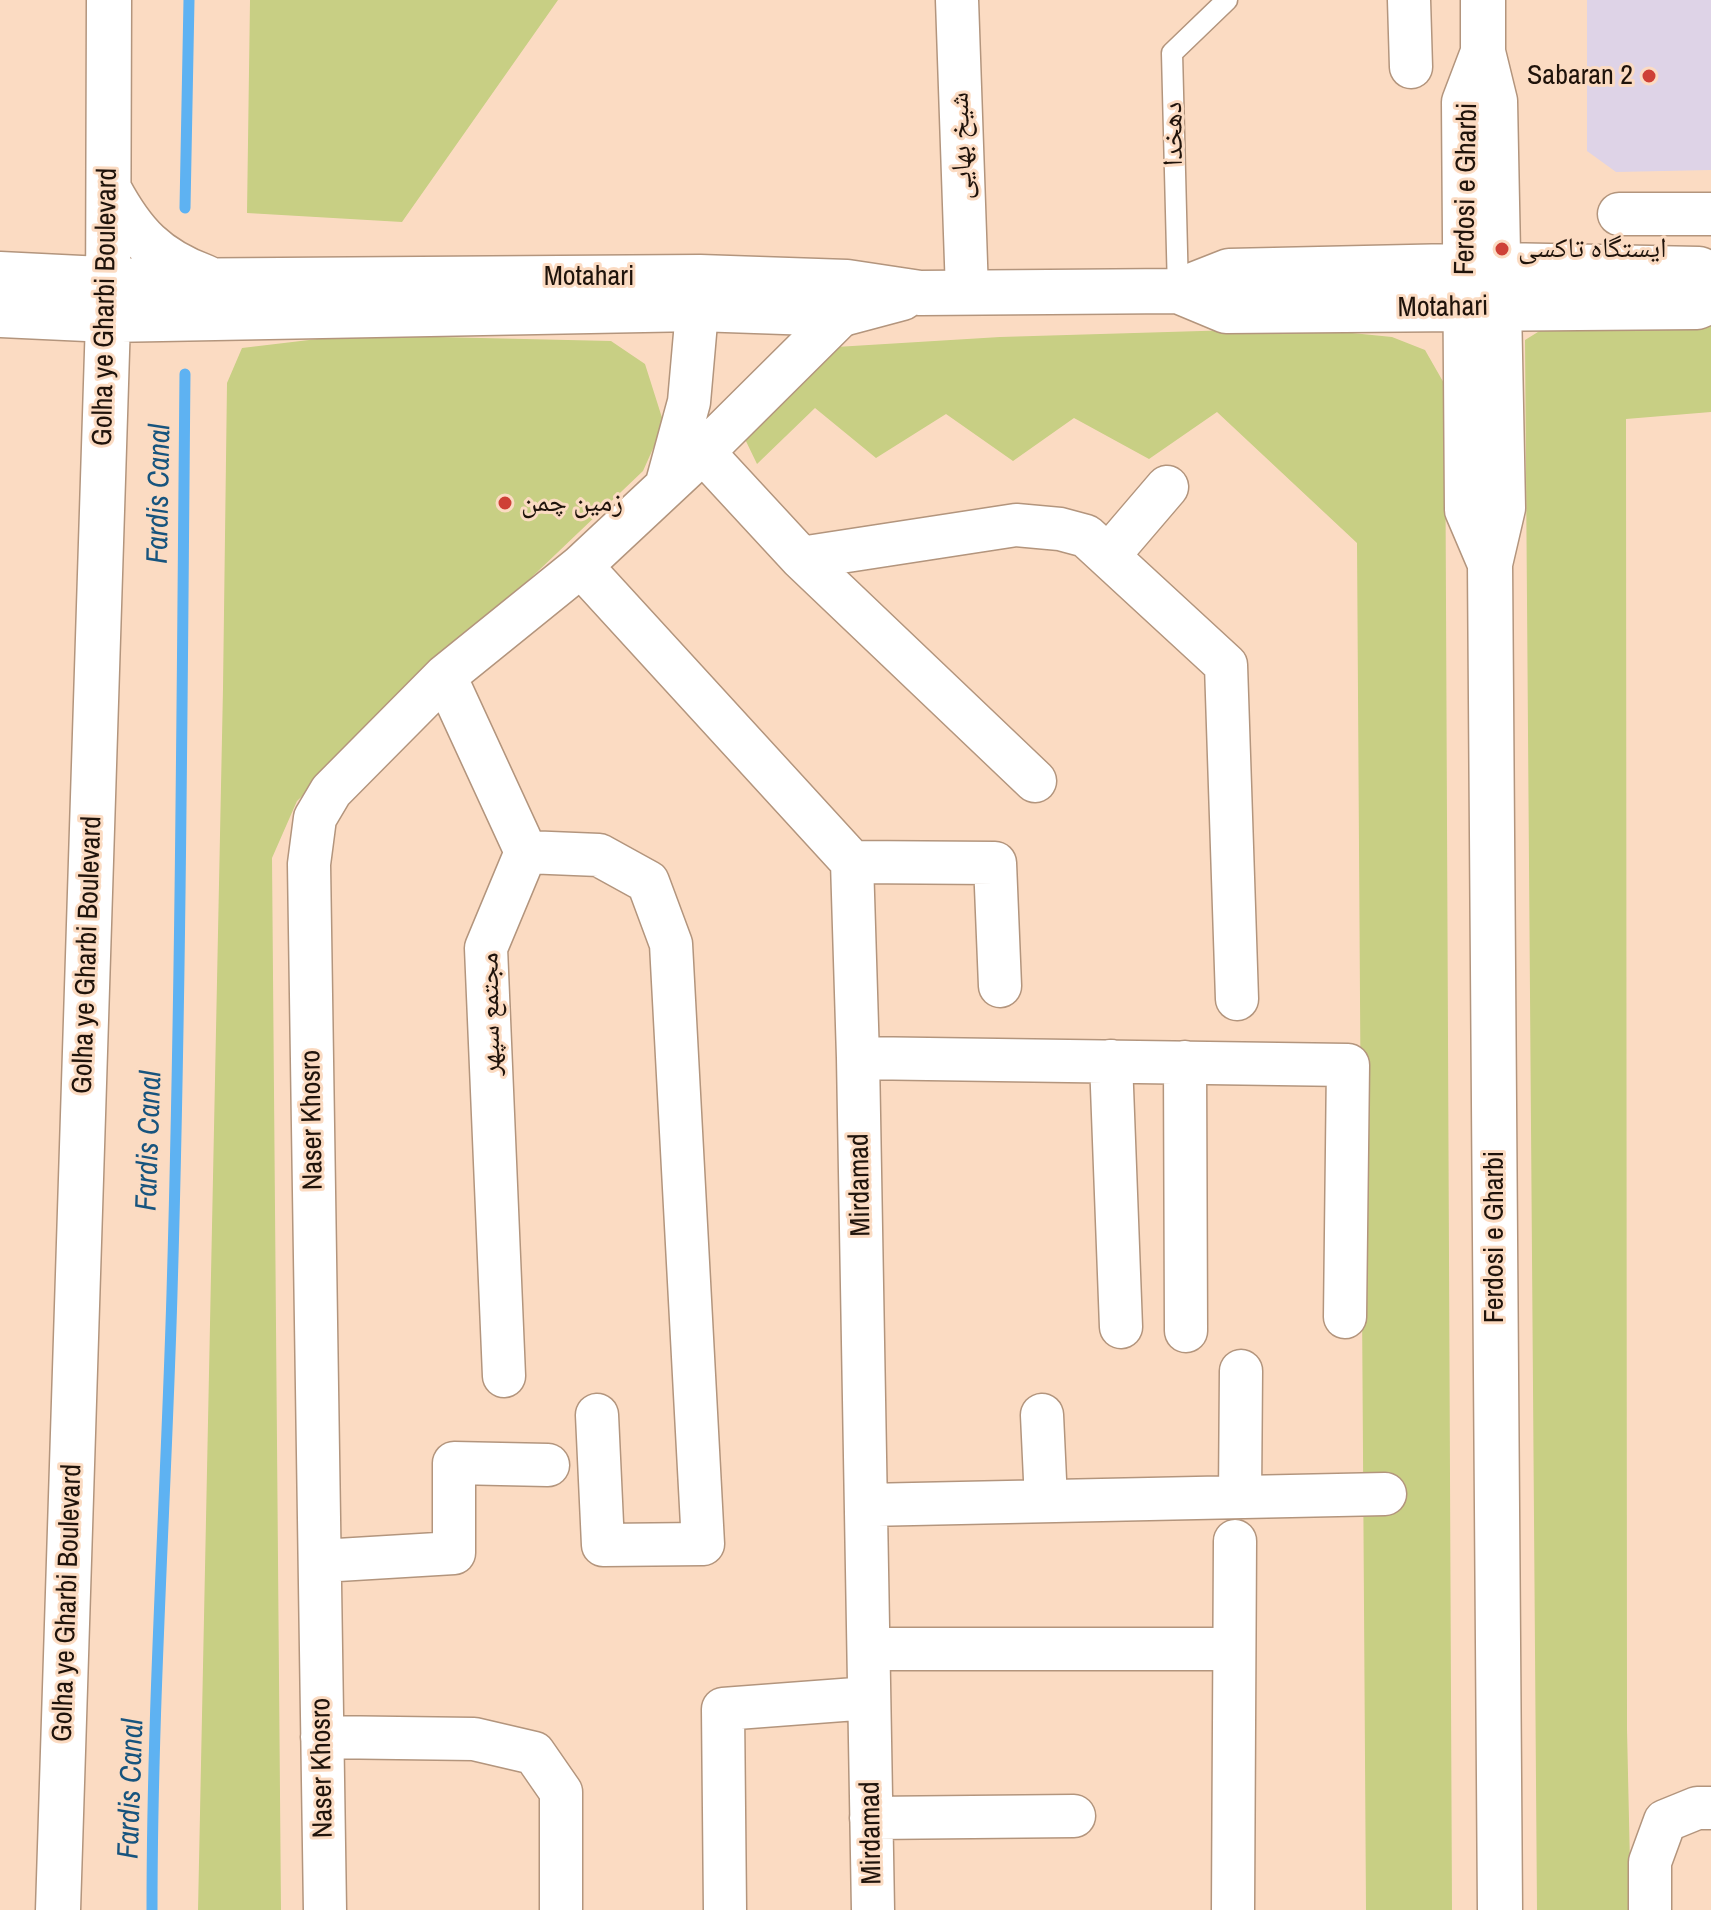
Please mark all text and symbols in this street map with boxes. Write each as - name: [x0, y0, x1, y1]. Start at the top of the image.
- place label: Sabaran 2: [1527, 59, 1633, 93]
- marker: Sabaran 2: [1640, 67, 1658, 85]
- street label: شیخ بهایی: [943, 92, 981, 200]
- street label: دهخدا: [1157, 102, 1191, 166]
- street label: Ferdosi e Gharbi: [1449, 102, 1485, 276]
- street label: Golha ye Gharbi Boulevard: [87, 168, 125, 446]
- place label: ایستگاه تاکسی: [1518, 232, 1667, 266]
- marker: ایستگاه تاکسی: [1493, 240, 1511, 258]
- street label: Motahari: [544, 260, 634, 294]
- street label: Motahari: [1397, 290, 1489, 326]
- water label: Fardis Canal: [141, 424, 179, 564]
- place label: زمین چمن: [521, 486, 623, 520]
- marker: زمین چمن: [496, 494, 514, 512]
- street label: Golha ye Gharbi Boulevard: [66, 815, 110, 1095]
- street label: مجتمع سپهر: [473, 952, 509, 1076]
- street label: Naser Khosro: [295, 1050, 331, 1190]
- water label: Fardis Canal: [130, 1070, 170, 1212]
- street label: Mirdamad: [843, 1133, 879, 1237]
- street label: Ferdosi e Gharbi: [1478, 1151, 1512, 1323]
- street label: Golha ye Gharbi Boulevard: [46, 1463, 90, 1743]
- street label: Naser Khosro: [305, 1698, 341, 1838]
- water label: Fardis Canal: [112, 1718, 152, 1860]
- street label: Mirdamad: [854, 1781, 890, 1885]

